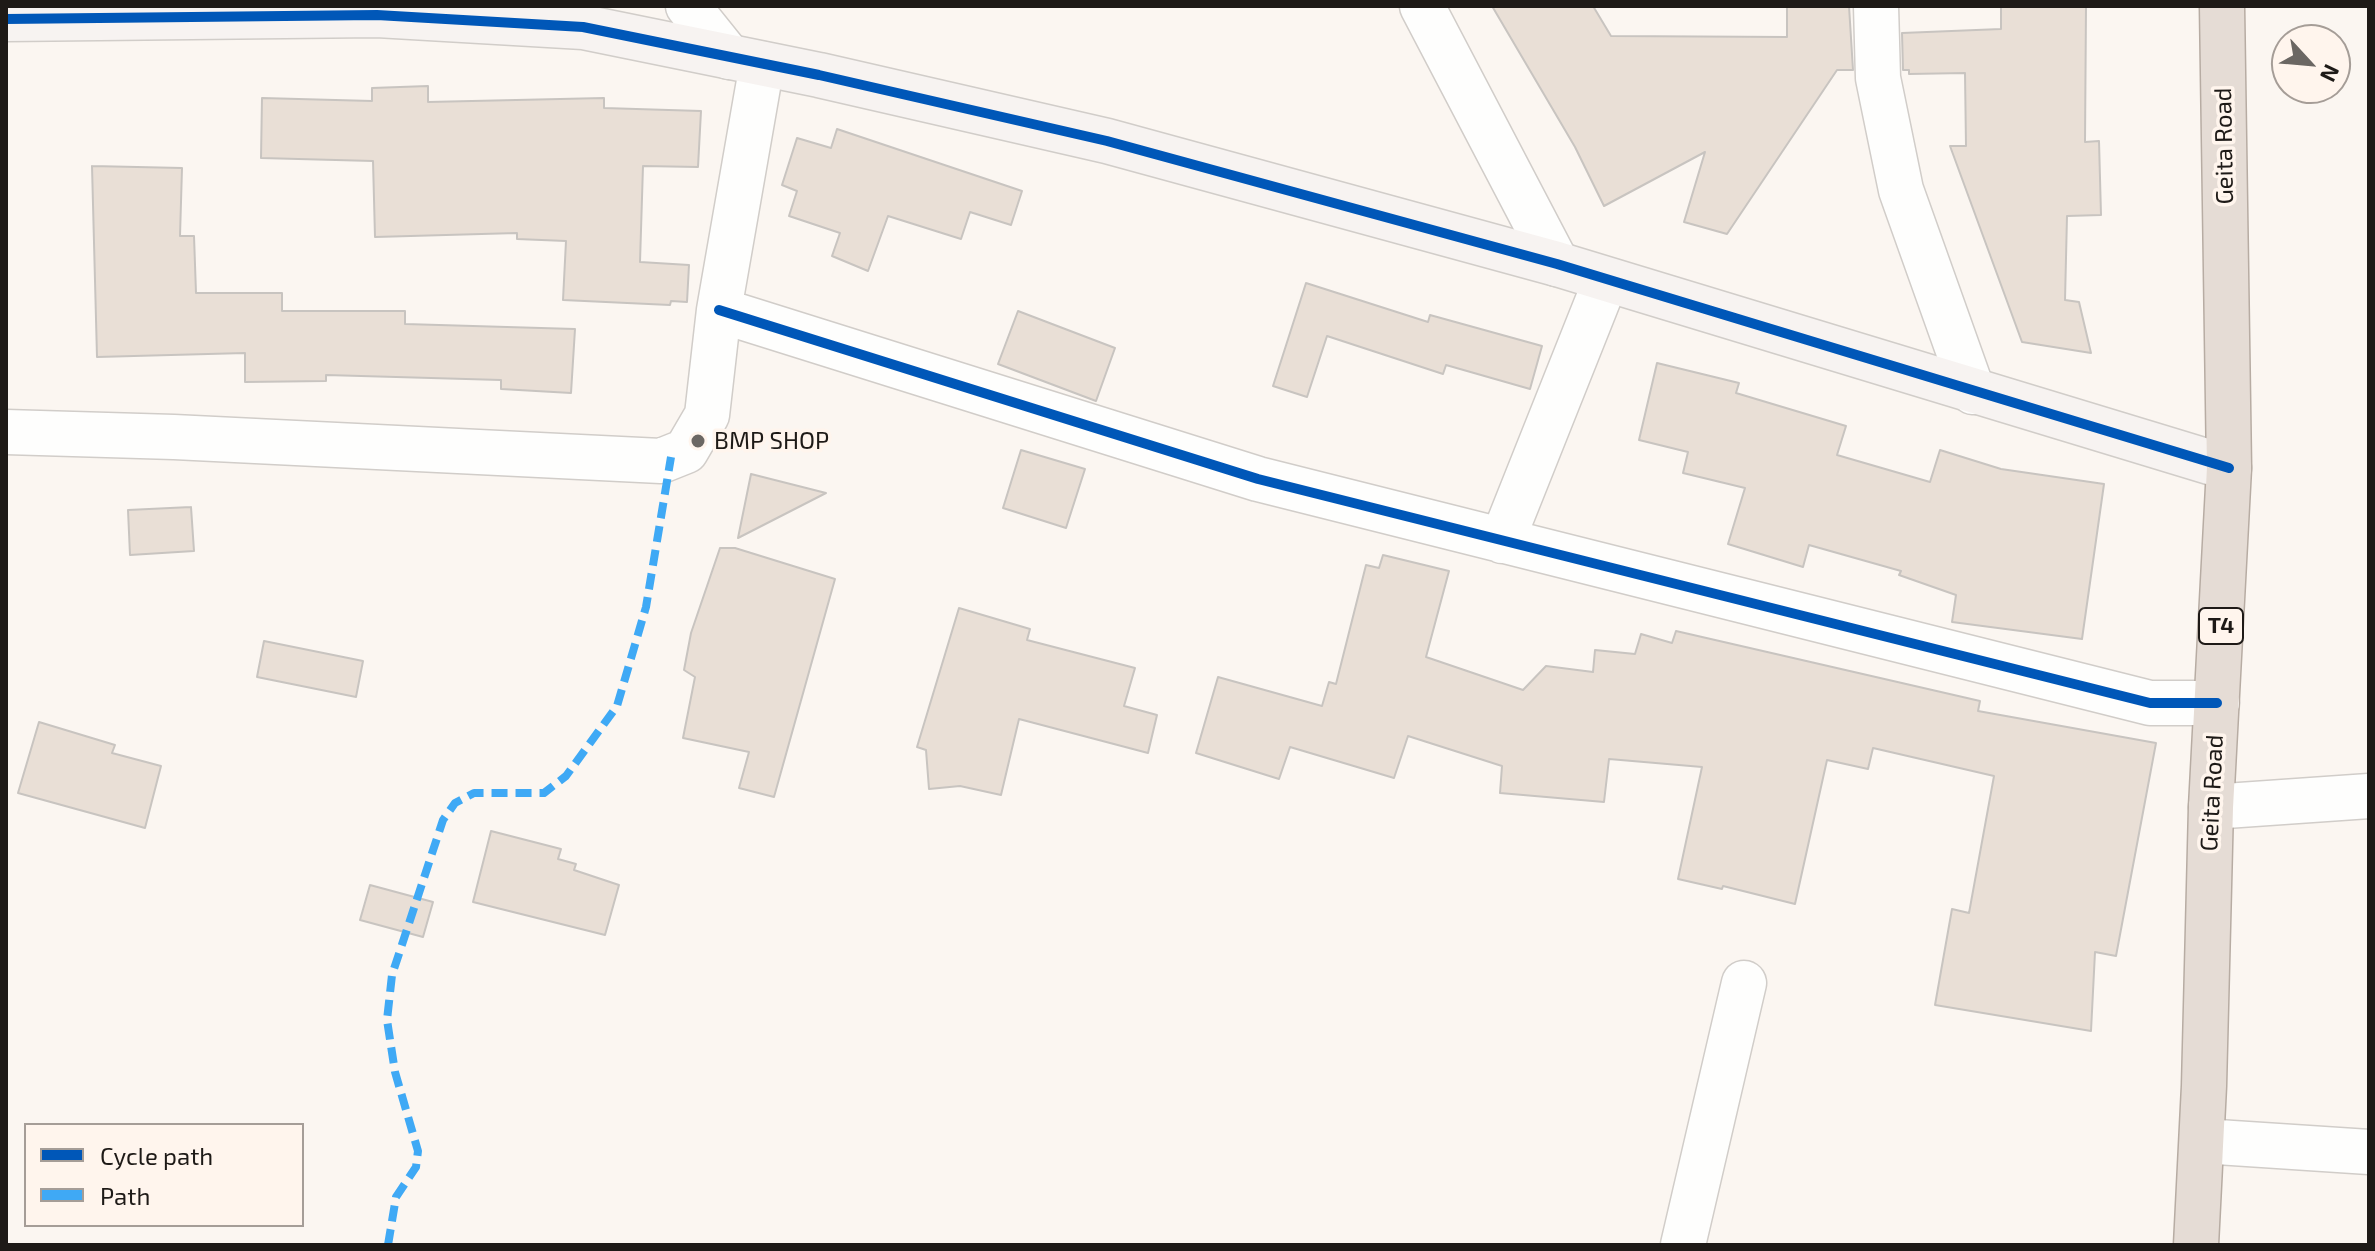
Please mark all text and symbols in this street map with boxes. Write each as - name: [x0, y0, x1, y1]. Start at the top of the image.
- north arrow: [2271, 24, 2351, 104]
- text: N: [2316, 61, 2346, 86]
- street label: Geita Road: [2209, 87, 2239, 205]
- place label: BMP SHOP: [714, 427, 829, 455]
- marker: BMP SHOP: [689, 432, 707, 450]
- road number: T4: [2199, 608, 2243, 644]
- street label: Geita Road: [2195, 734, 2229, 852]
- legend: [24, 1123, 304, 1227]
- text: Cycle path: [100, 1141, 213, 1170]
- text: Path: [100, 1181, 150, 1210]

